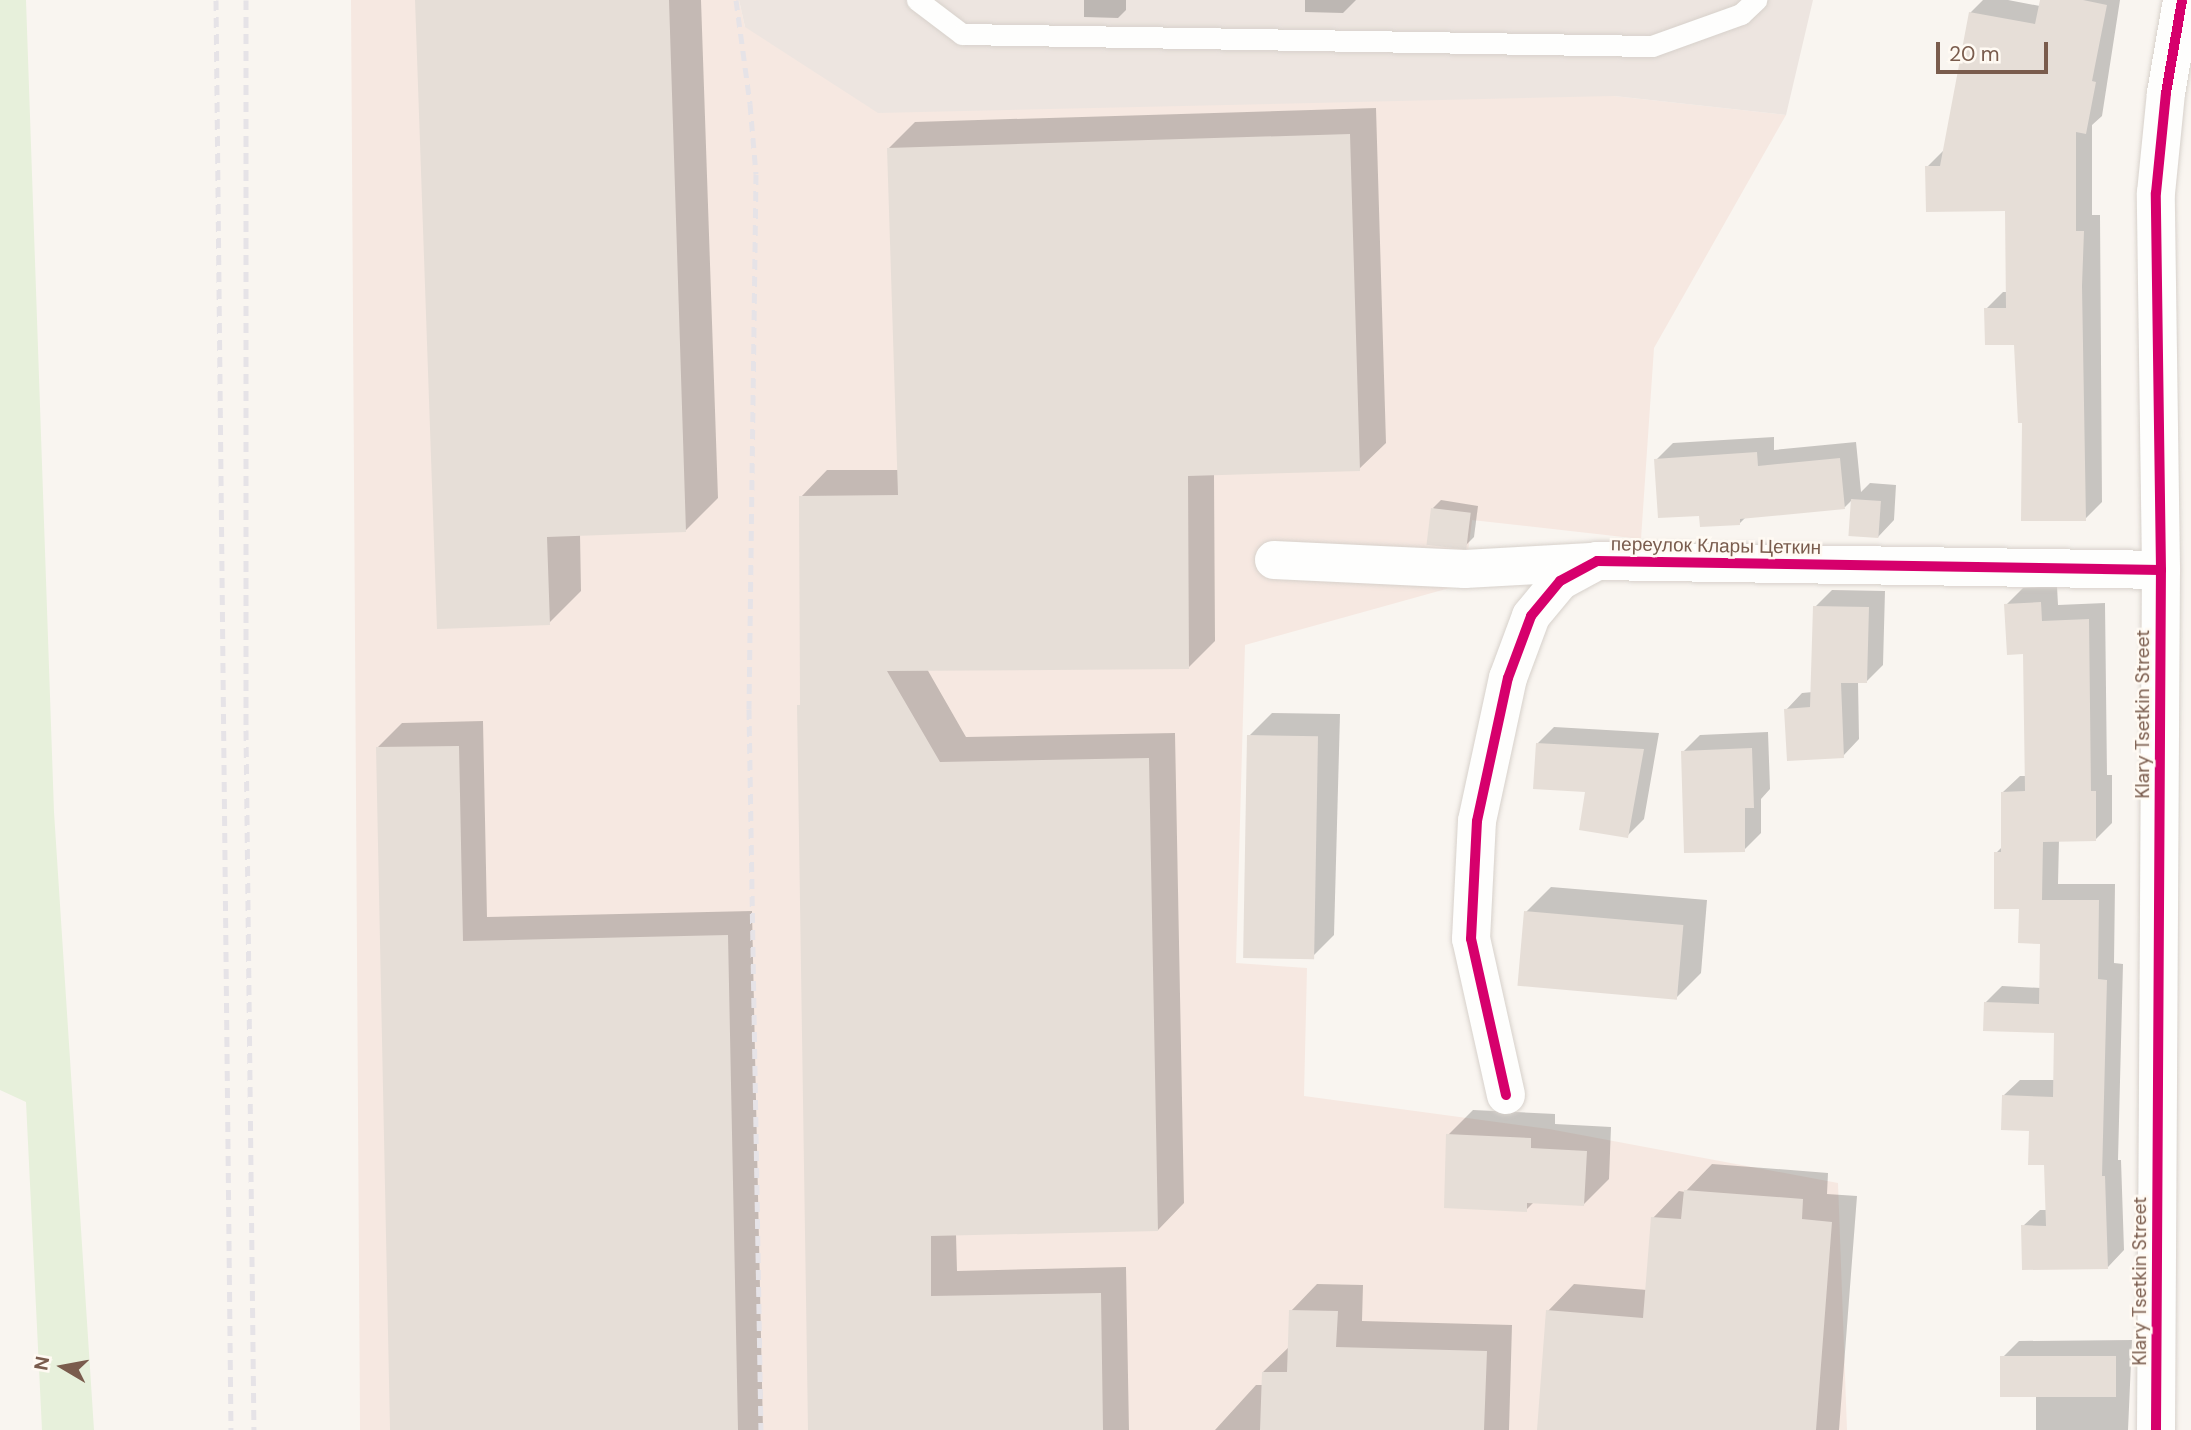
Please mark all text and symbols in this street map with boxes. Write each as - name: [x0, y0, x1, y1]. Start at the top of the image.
- scale bar: [1939, 28, 2051, 72]
- text: 20 m: [1949, 40, 2000, 68]
- street label: переулок Клары Цеткин: [1611, 533, 1821, 559]
- street label: Klary Tsetkin Street: [2132, 629, 2154, 799]
- street label: Klary Tsetkin Street: [2129, 1196, 2151, 1366]
- north arrow: [28, 1332, 98, 1402]
- text: N: [28, 1354, 55, 1372]

